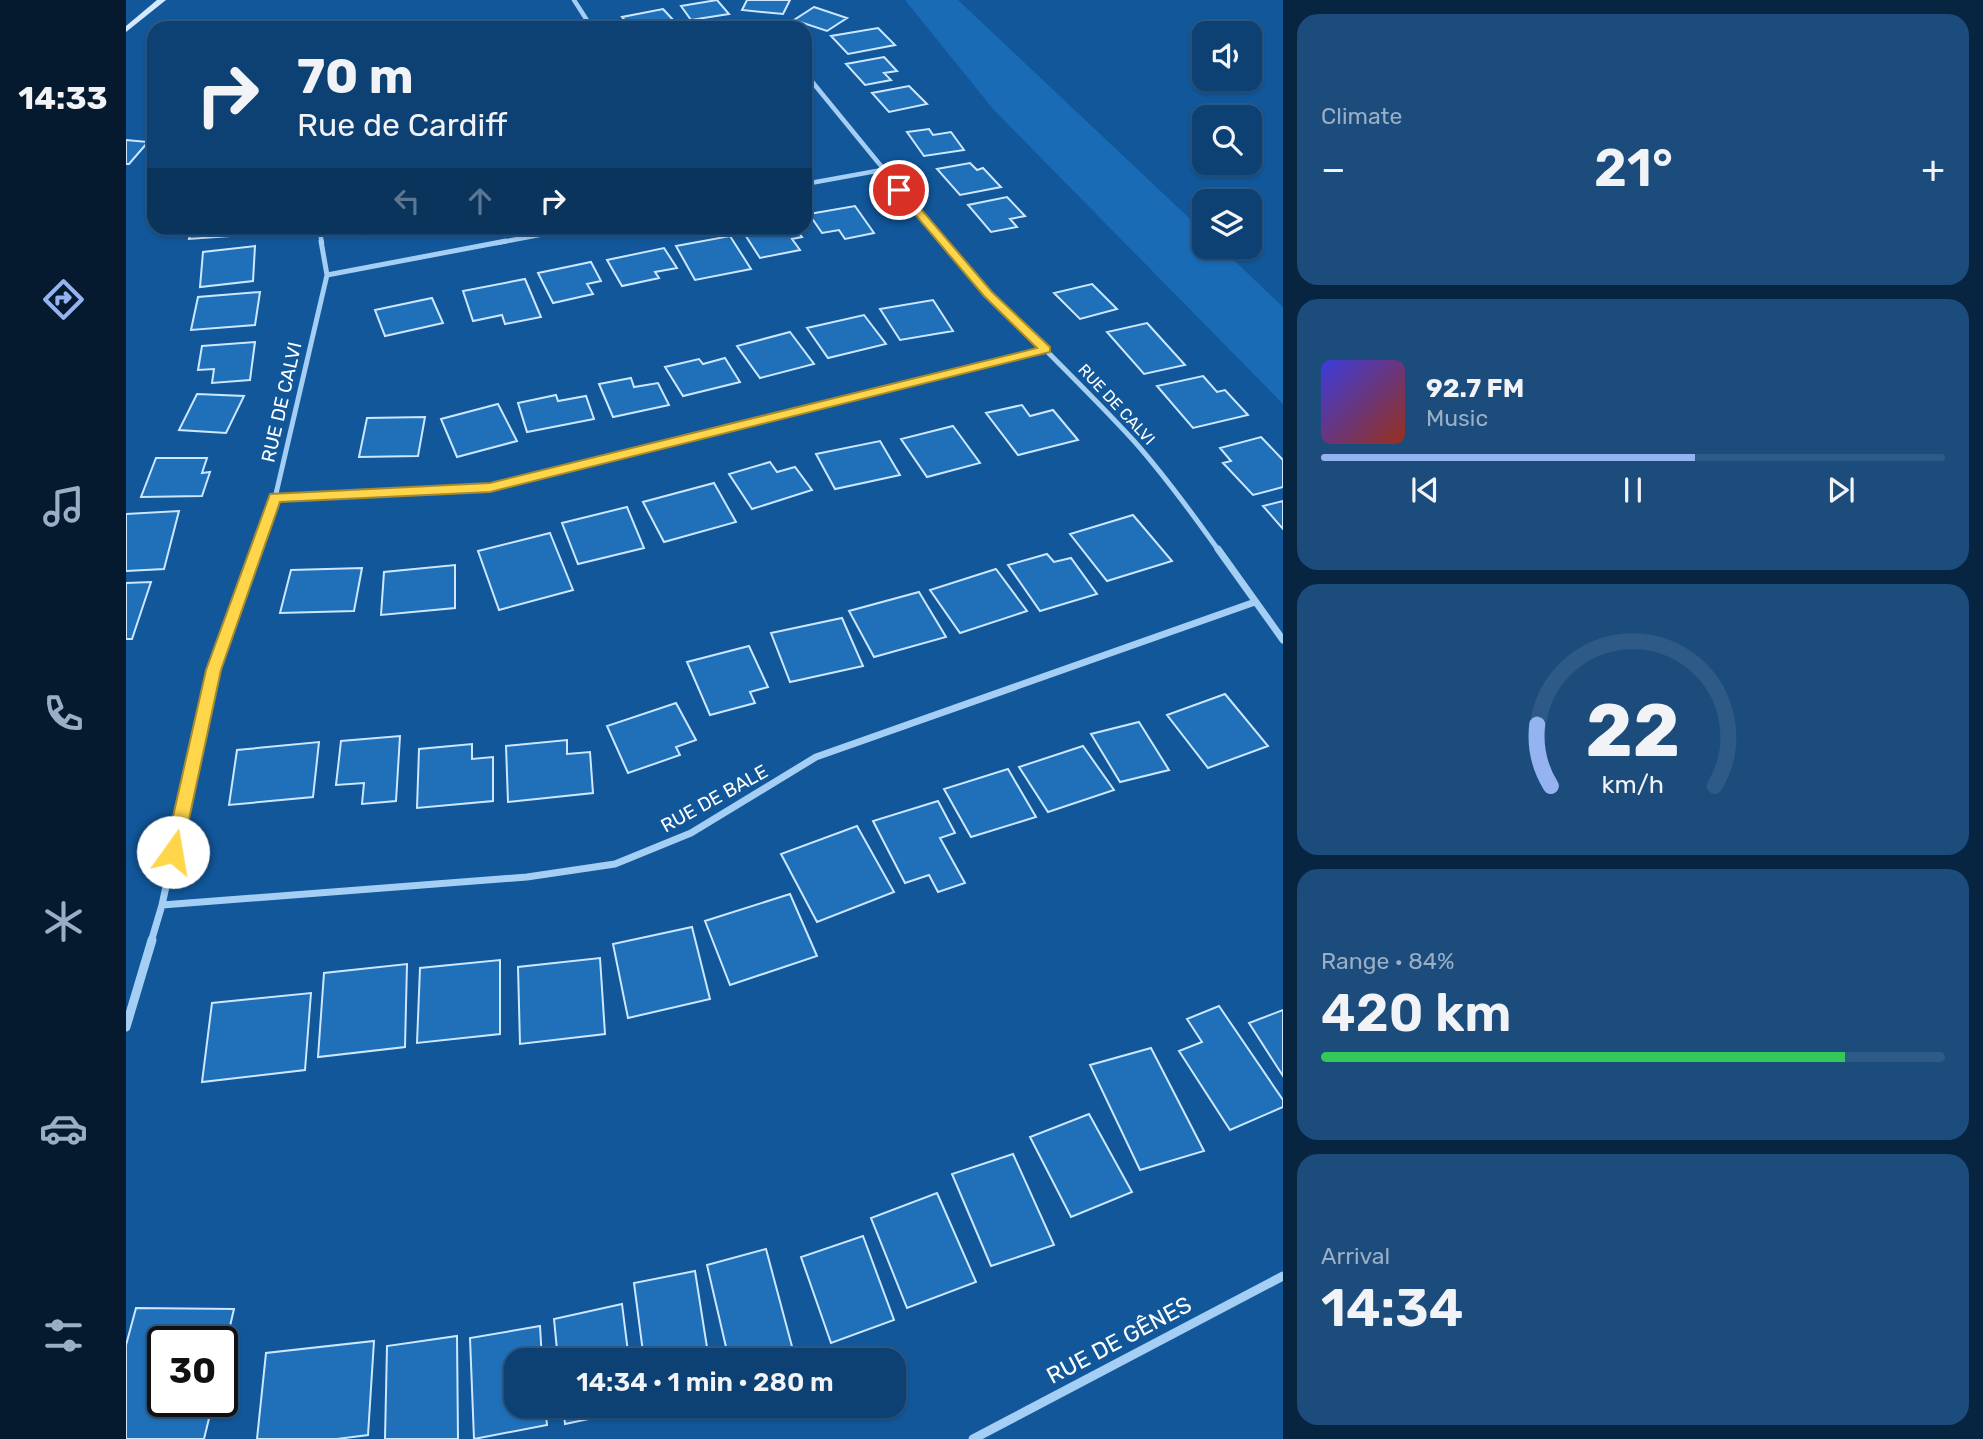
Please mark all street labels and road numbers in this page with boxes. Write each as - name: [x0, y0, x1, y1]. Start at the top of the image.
- street label: RUE DE CALVI: [256, 340, 307, 465]
- street label: RUE DE CALVI: [1074, 360, 1159, 449]
- street label: RUE DE BALE: [657, 760, 772, 837]
- street label: RUE DE GÊNES: [1042, 1290, 1196, 1390]

